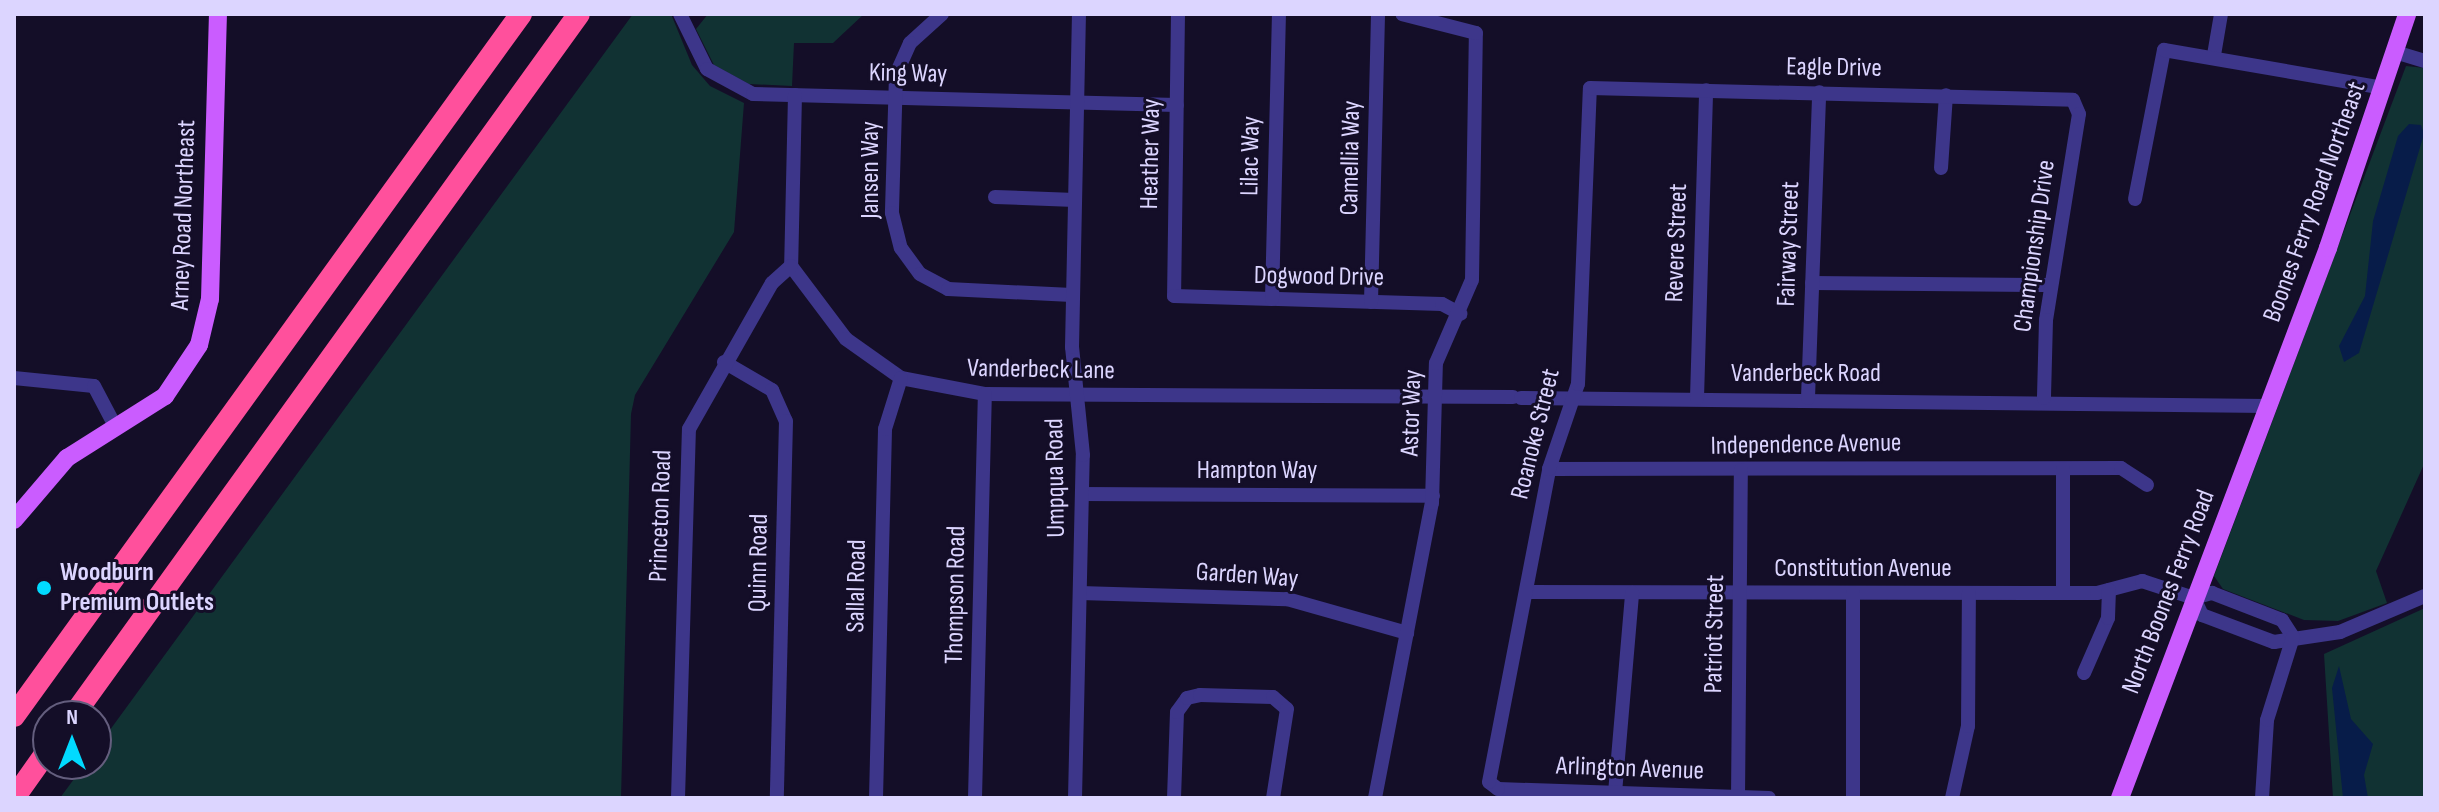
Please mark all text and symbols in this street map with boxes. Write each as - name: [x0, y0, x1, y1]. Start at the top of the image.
- street label: Eagle Drive: [1786, 52, 1882, 84]
- street label: King Way: [869, 58, 947, 90]
- street label: Boones Ferry Road Northeast: [2257, 78, 2373, 326]
- street label: Heather Way: [1134, 98, 1168, 210]
- street label: Camellia Way: [1334, 100, 1368, 216]
- street label: Lilac Way: [1235, 116, 1267, 196]
- street label: Arney Road Northeast: [165, 119, 203, 311]
- street label: Jansen Way: [855, 121, 887, 219]
- street label: Championship Drive: [2007, 158, 2063, 334]
- street label: Fairway Street: [1771, 181, 1807, 307]
- street label: Revere Street: [1659, 183, 1695, 303]
- street label: Dogwood Drive: [1254, 260, 1384, 294]
- street label: Vanderbeck Lane: [967, 353, 1115, 387]
- street label: Vanderbeck Road: [1731, 358, 1881, 390]
- street label: Roanoke Street: [1505, 366, 1567, 502]
- street label: Astor Way: [1395, 369, 1429, 457]
- street label: Umpqua Road: [1039, 418, 1073, 538]
- street label: Independence Avenue: [1710, 428, 1902, 462]
- street label: Princeton Road: [643, 449, 679, 583]
- street label: Hampton Way: [1197, 455, 1317, 487]
- street label: North Boones Ferry Road: [2116, 486, 2222, 698]
- street label: Quinn Road: [743, 514, 775, 612]
- street label: Thompson Road: [939, 526, 973, 664]
- street label: Sallal Road: [841, 539, 873, 633]
- street label: Constitution Avenue: [1774, 553, 1952, 585]
- place label: Woodburn Premium Outlets: [60, 557, 214, 618]
- street label: Garden Way: [1195, 557, 1299, 595]
- street label: Patriot Street: [1698, 574, 1732, 694]
- marker: Woodburn Premium Outlets: [35, 579, 53, 597]
- north arrow: [32, 700, 112, 780]
- text: N: [66, 704, 78, 731]
- street label: Arlington Avenue: [1555, 751, 1705, 787]

